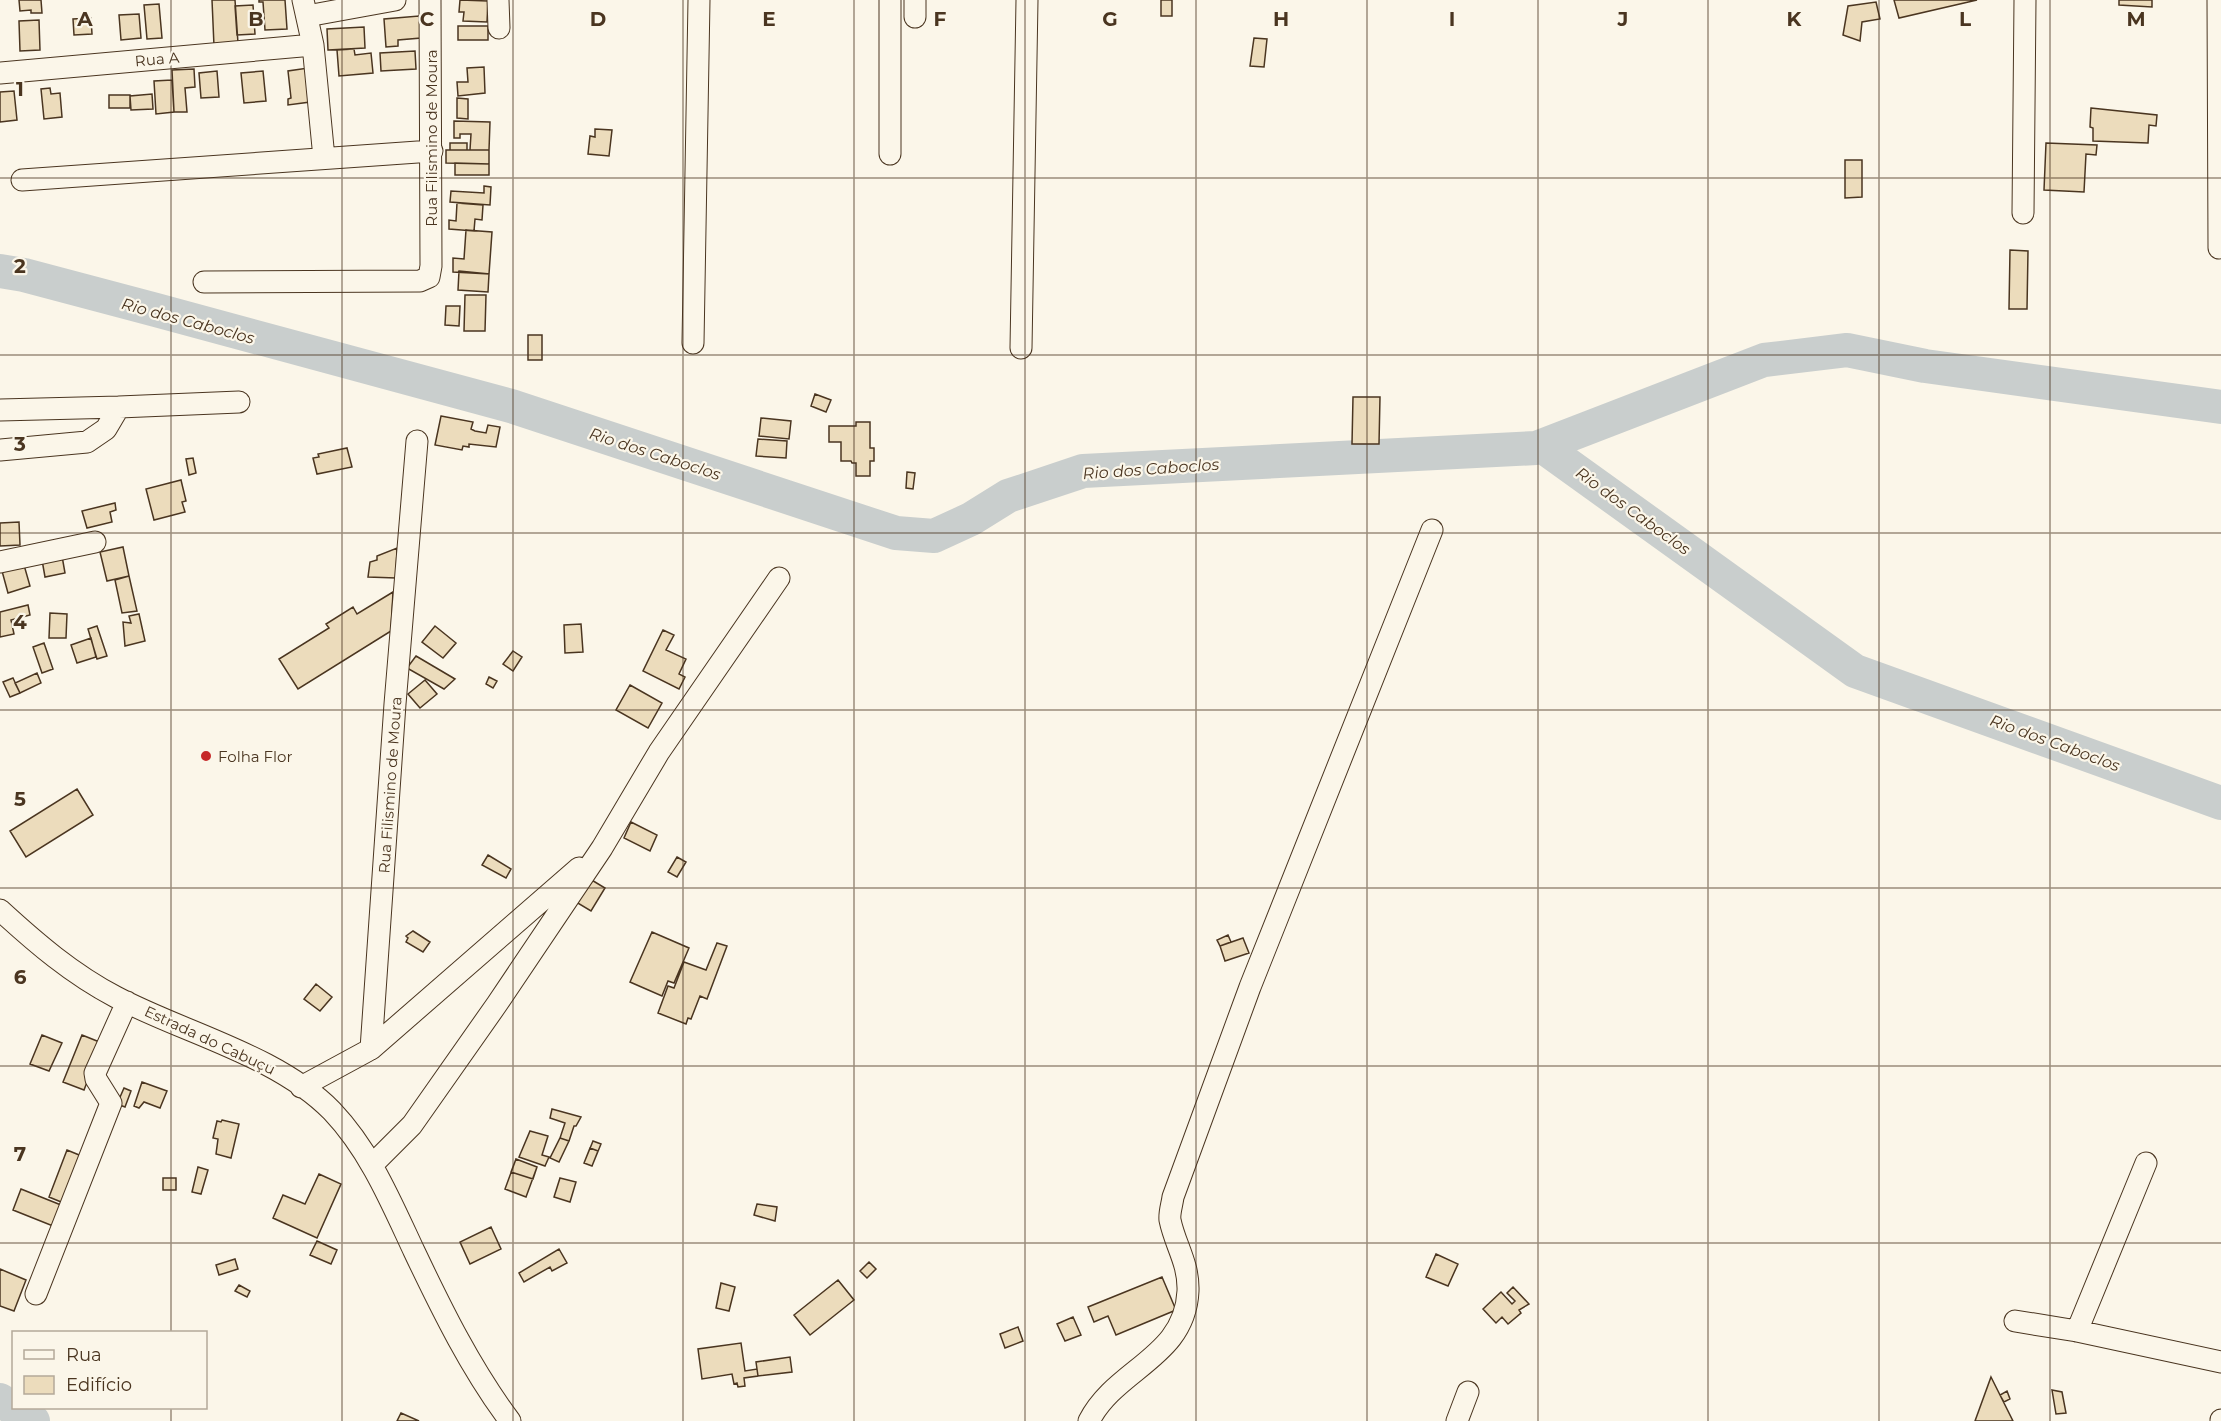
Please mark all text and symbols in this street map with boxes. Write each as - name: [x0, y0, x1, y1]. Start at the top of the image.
- text: A: [76, 7, 93, 31]
- text: B: [248, 7, 264, 31]
- text: C: [420, 7, 435, 31]
- text: D: [590, 7, 606, 31]
- text: E: [762, 7, 776, 31]
- text: F: [934, 7, 947, 31]
- text: G: [1102, 7, 1118, 31]
- text: H: [1273, 7, 1289, 31]
- text: I: [1449, 7, 1455, 31]
- text: J: [1617, 7, 1628, 31]
- text: K: [1787, 7, 1803, 31]
- text: L: [1959, 7, 1971, 31]
- text: M: [2126, 7, 2146, 31]
- street label: Rua A: [134, 48, 180, 70]
- street label: Rua Filismino de Moura: [422, 49, 441, 227]
- text: 1: [16, 77, 24, 101]
- text: 2: [14, 254, 26, 278]
- water label: Rio dos Caboclos: [119, 294, 257, 348]
- water label: Rio dos Caboclos: [587, 424, 723, 484]
- text: 3: [13, 432, 26, 456]
- water label: Rio dos Caboclos: [1082, 455, 1220, 483]
- water label: Rio dos Caboclos: [1572, 463, 1694, 559]
- text: 4: [13, 610, 27, 634]
- street label: Rua Filismino de Moura: [374, 696, 406, 874]
- water label: Rio dos Caboclos: [1987, 711, 2123, 775]
- place label: Folha Flor: [218, 747, 293, 766]
- marker: Folha Flor: [199, 749, 213, 763]
- text: 5: [14, 787, 26, 811]
- text: 6: [14, 965, 27, 989]
- street label: Estrada do Cabuçu: [142, 1001, 278, 1079]
- text: 7: [14, 1142, 26, 1166]
- legend: [12, 1331, 207, 1409]
- text: Rua: [66, 1344, 102, 1366]
- text: Edifício: [66, 1374, 132, 1396]

